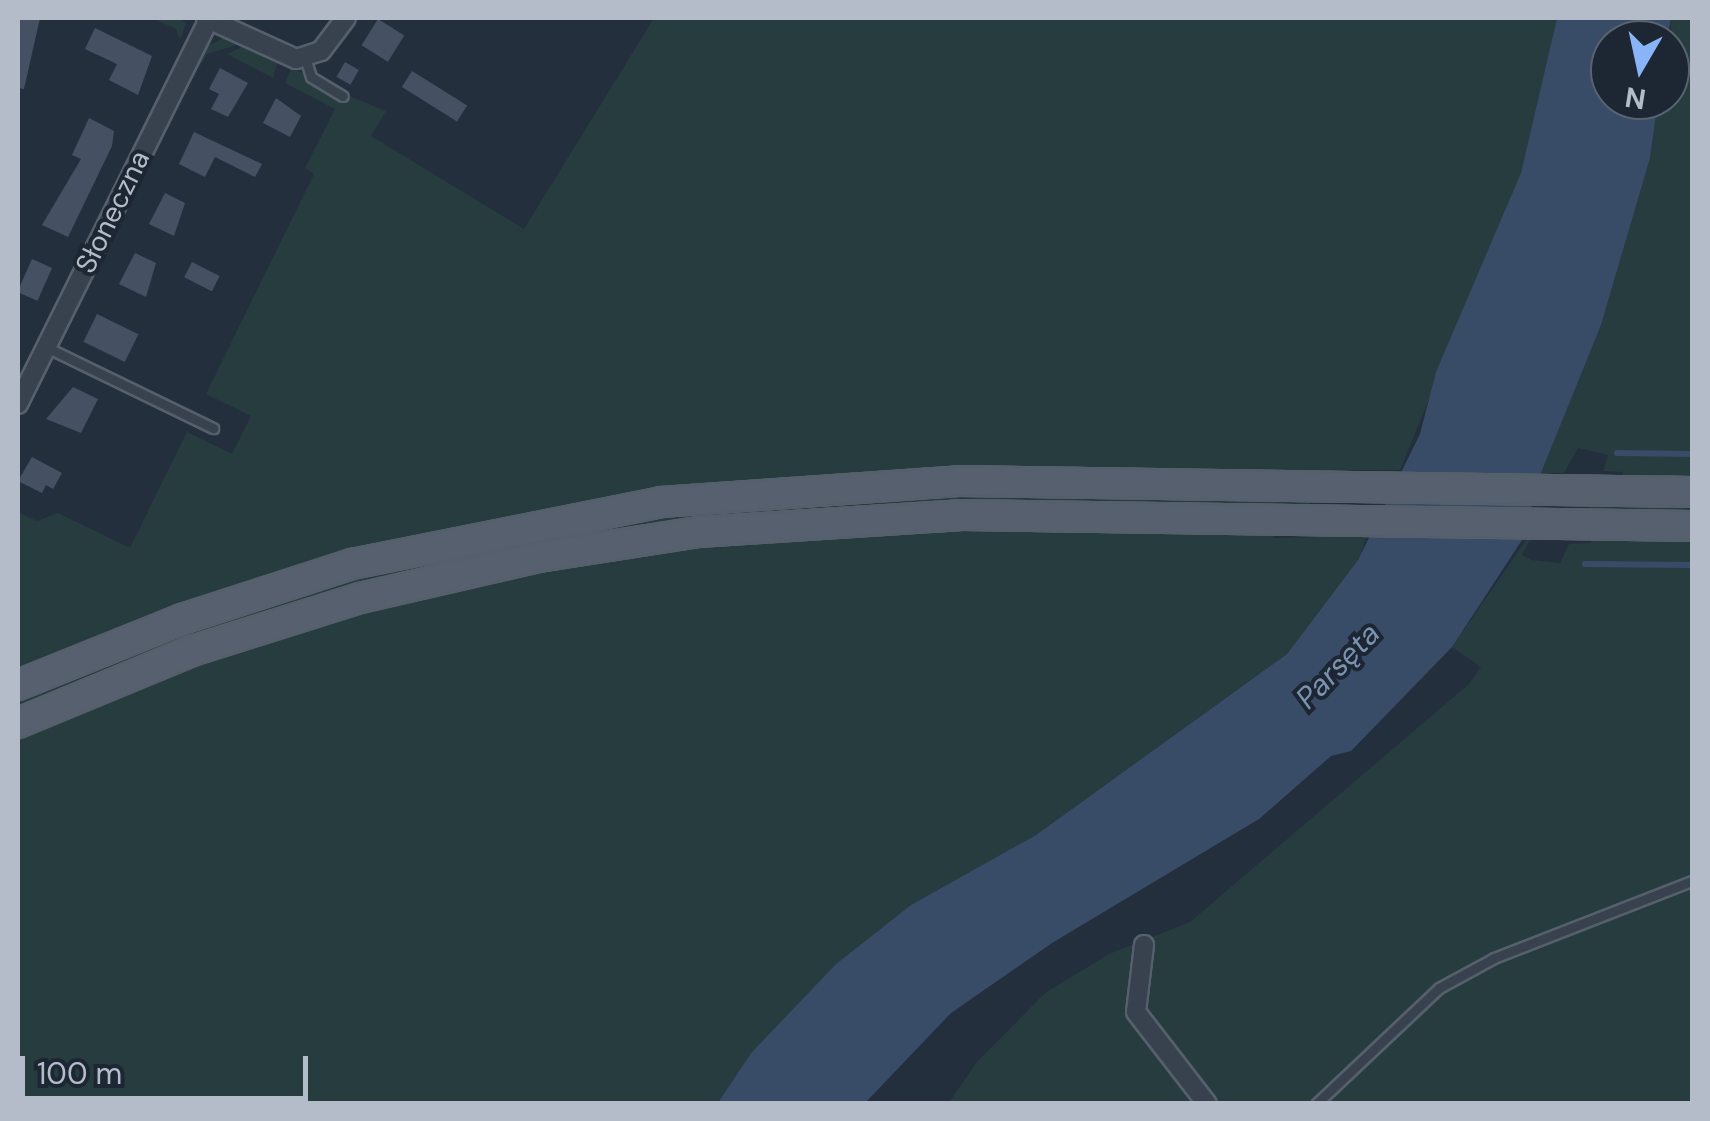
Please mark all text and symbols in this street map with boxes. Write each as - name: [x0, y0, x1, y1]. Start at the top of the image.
- north arrow: [1590, 20, 1690, 120]
- text: N: [1623, 78, 1649, 118]
- street label: Słoneczna: [69, 145, 157, 279]
- water label: Parsęta: [1289, 616, 1387, 716]
- scale bar: [25, 1036, 312, 1098]
- text: 100 m: [37, 1054, 122, 1093]

